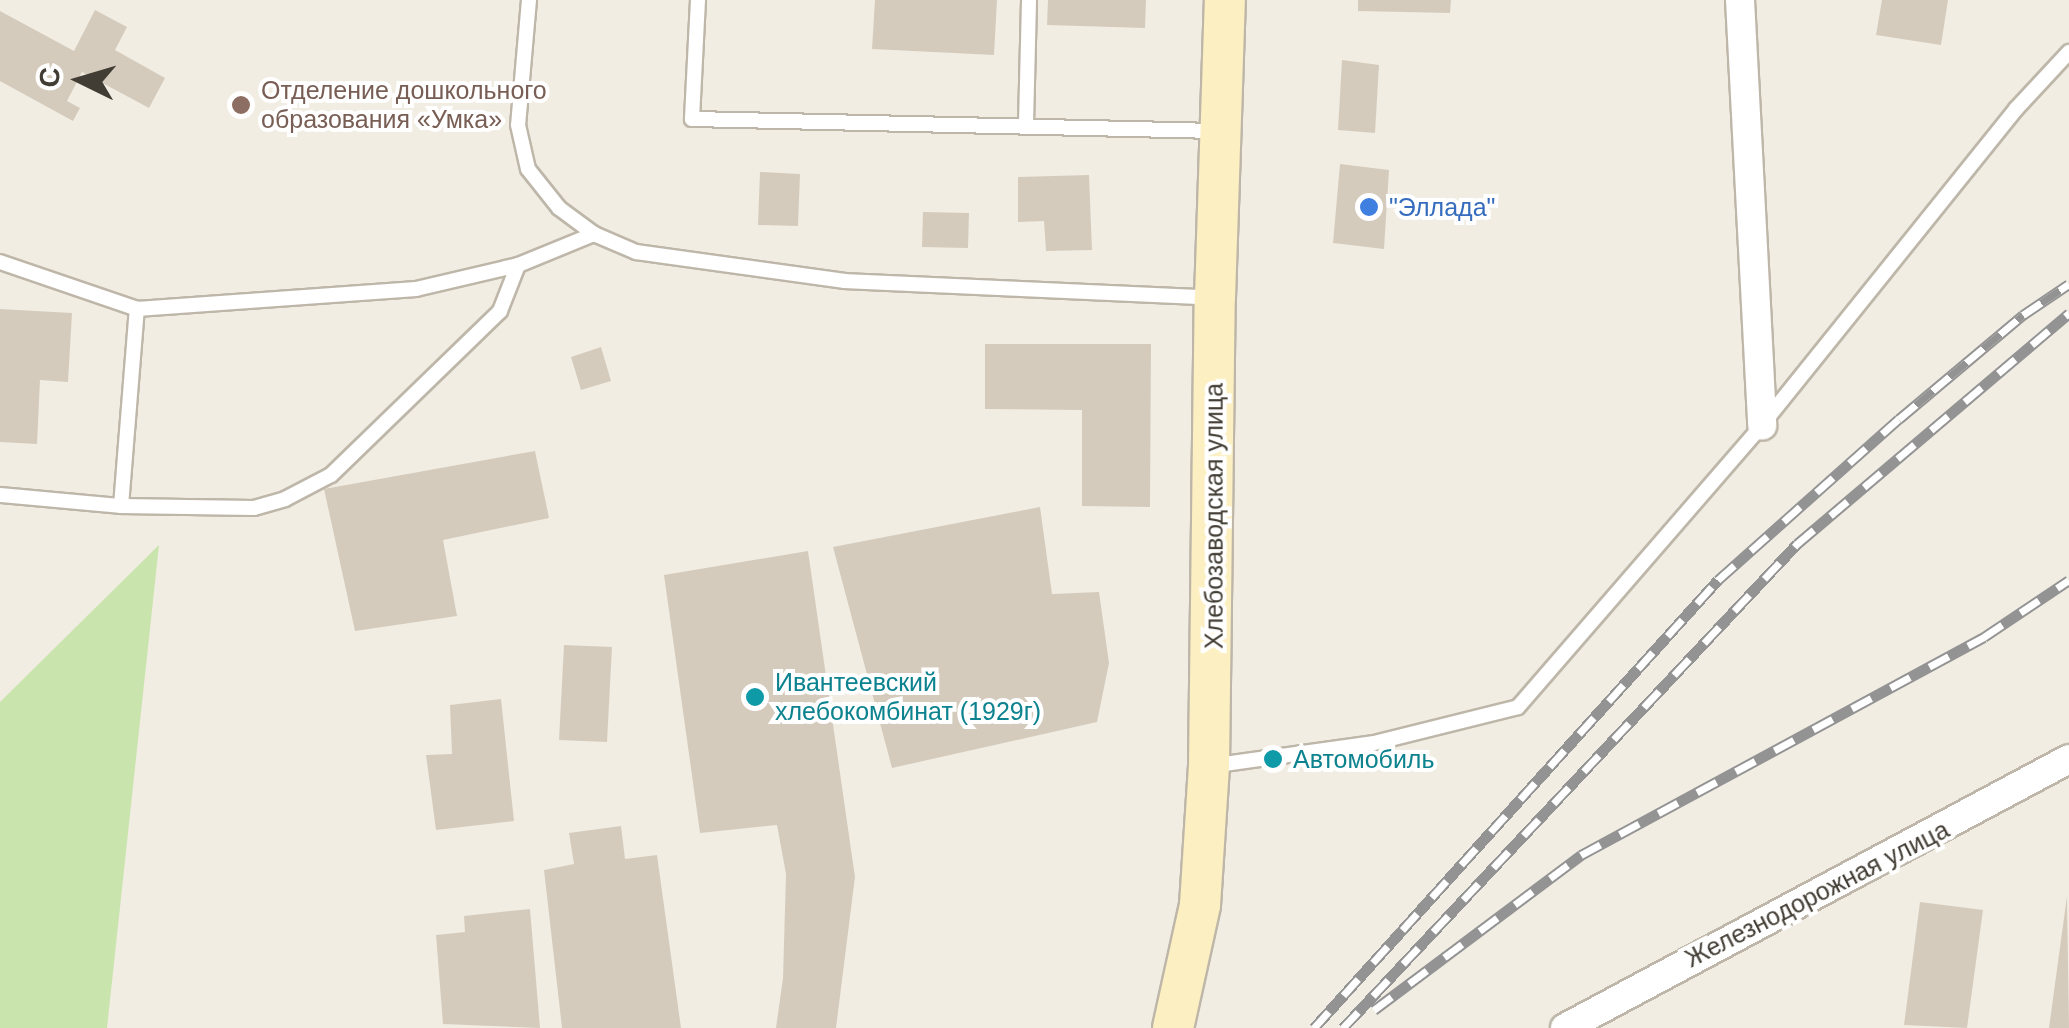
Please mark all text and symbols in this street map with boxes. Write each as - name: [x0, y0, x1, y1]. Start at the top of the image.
- north arrow: [30, 30, 130, 130]
- text: С: [33, 66, 66, 89]
- place label: Отделение дошкольного образования «Умка»: [261, 76, 547, 135]
- marker: Отделение дошкольного образования «Умка»: [230, 94, 252, 116]
- place label: "Эллада": [1389, 192, 1495, 222]
- marker: "Эллада": [1358, 196, 1380, 218]
- street label: Хлебозаводская улица: [1199, 383, 1229, 649]
- place label: Ивантеевский хлебокомбинат (1929г): [775, 668, 1041, 727]
- marker: Ивантеевский хлебокомбинат (1929г): [744, 686, 766, 708]
- place label: Автомобиль: [1293, 744, 1434, 774]
- marker: Автомобиль: [1262, 748, 1284, 770]
- street label: Железнодорожная улица: [1680, 814, 1954, 974]

